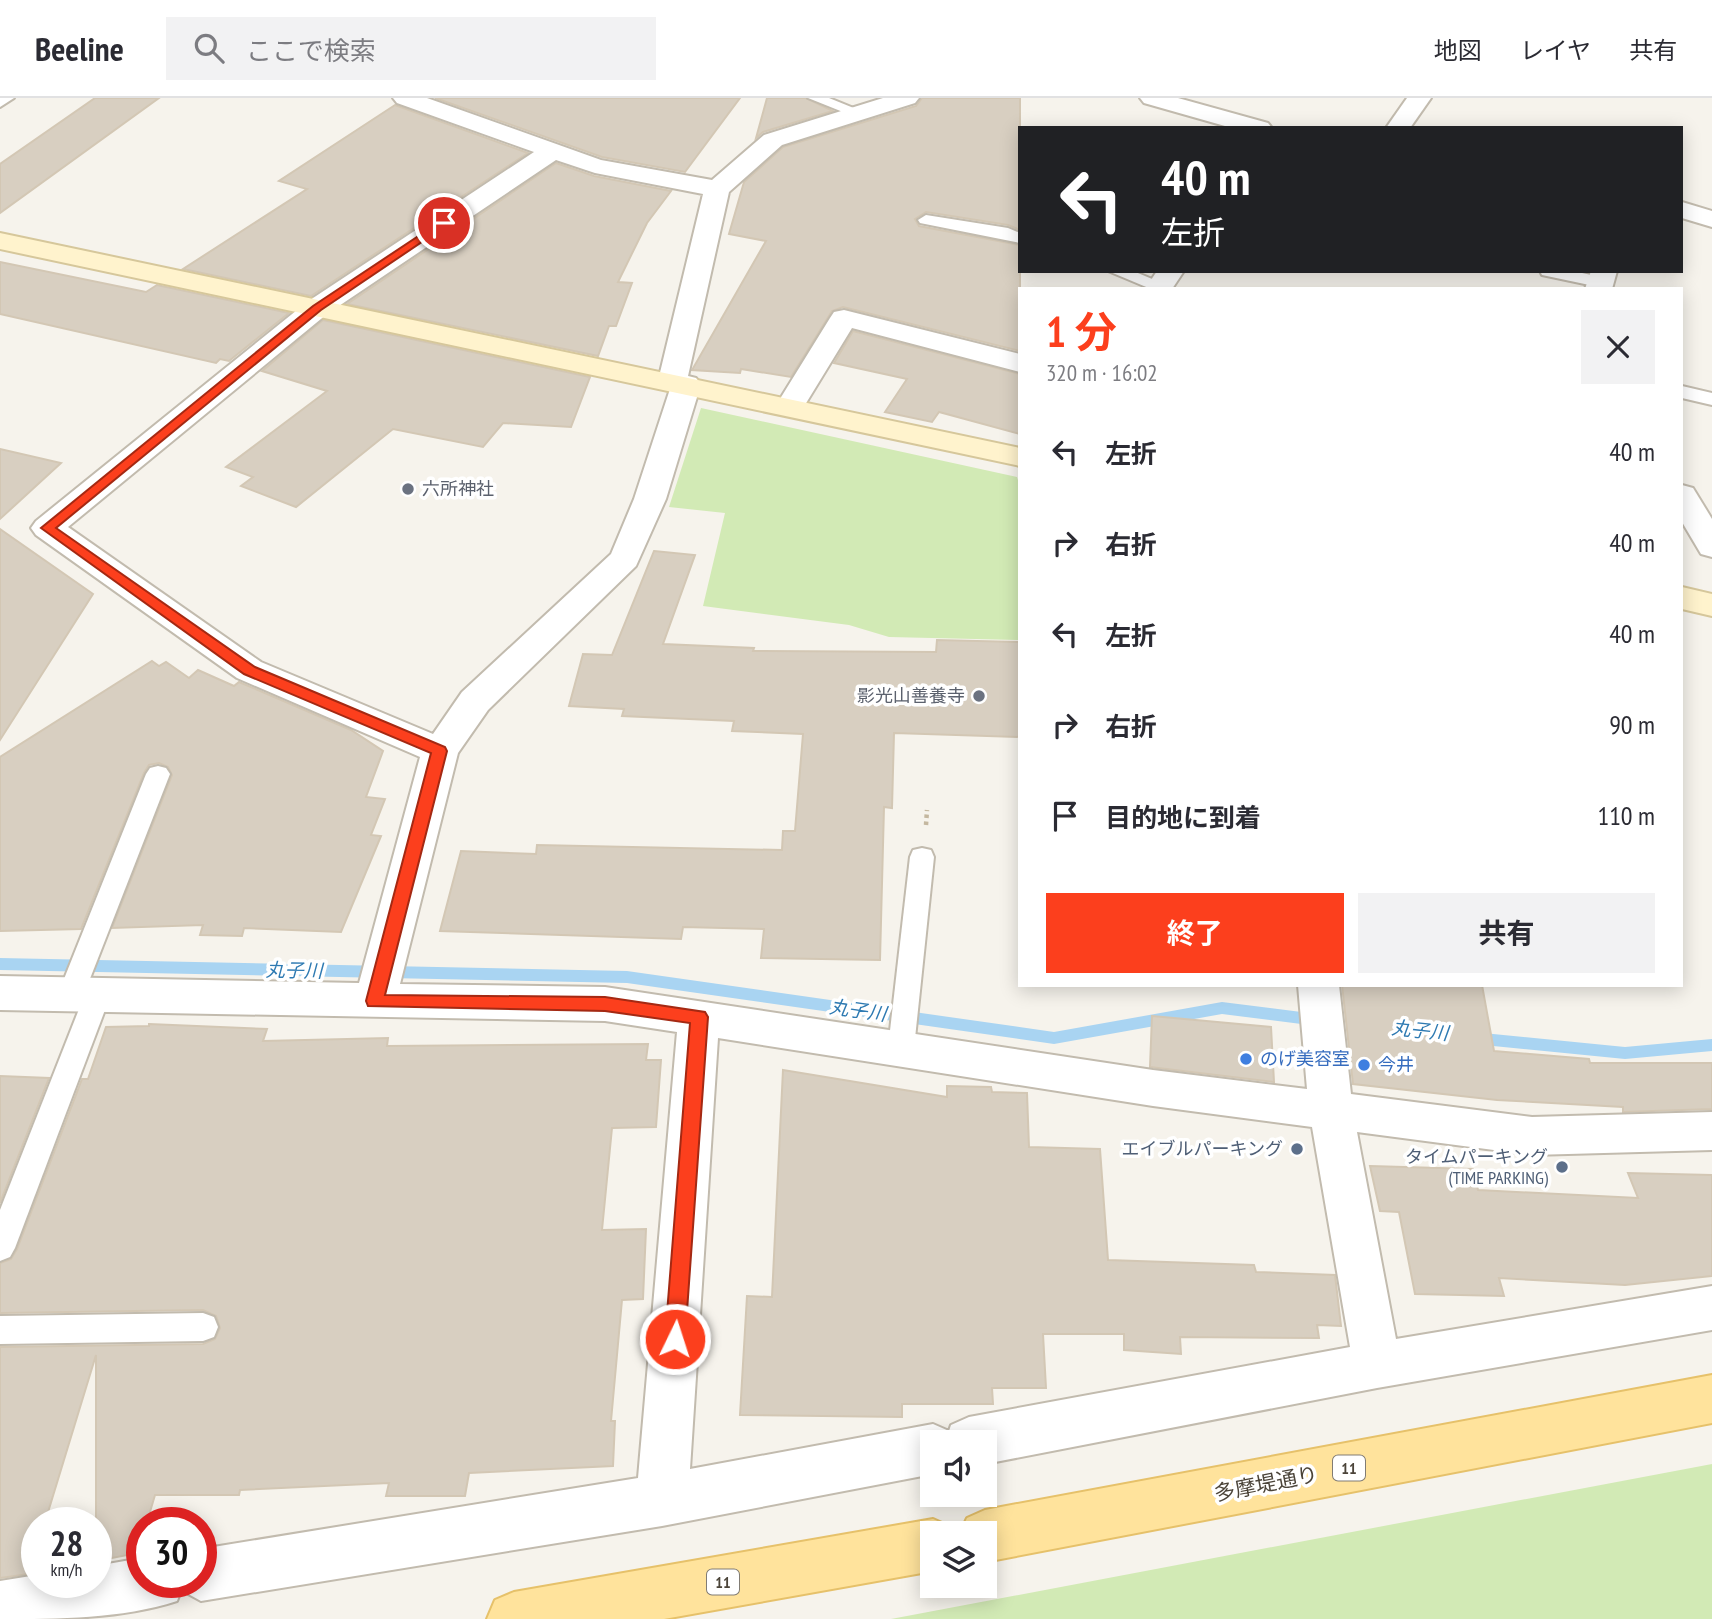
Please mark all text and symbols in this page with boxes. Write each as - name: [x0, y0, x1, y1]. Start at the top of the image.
- search box: [166, 17, 656, 80]
- text: Beeline: [35, 27, 124, 70]
- icon: search: [190, 29, 228, 67]
- text: ここで検索: [246, 34, 376, 67]
- text: 地図: [1434, 35, 1482, 66]
- text: レイヤ: [1520, 35, 1591, 66]
- text: 共有: [1629, 35, 1677, 66]
- text: 40 m: [1161, 145, 1250, 209]
- icon: left: [1046, 154, 1137, 245]
- pin: [414, 193, 474, 253]
- icon: arrive: [425, 204, 463, 242]
- text: 左折: [1161, 211, 1225, 253]
- text: 1 分: [1046, 304, 1117, 359]
- button: close: [1581, 310, 1655, 384]
- text: 320 m · 16:02: [1046, 358, 1158, 387]
- icon: left: [1046, 433, 1084, 471]
- text: 40 m: [1609, 435, 1655, 468]
- text: 左折: [1105, 437, 1157, 470]
- place label: 六所神社: [422, 477, 494, 500]
- marker: 六所神社: [400, 481, 416, 497]
- icon: right: [1046, 524, 1084, 562]
- text: 40 m: [1609, 526, 1655, 559]
- text: 右折: [1105, 528, 1157, 561]
- icon: left: [1046, 615, 1084, 653]
- text: 40 m: [1609, 617, 1655, 650]
- text: 左折: [1105, 619, 1157, 652]
- place label: 影光山善養寺: [857, 684, 965, 707]
- marker: 影光山善養寺: [971, 688, 987, 704]
- icon: right: [1046, 706, 1084, 744]
- text: 90 m: [1609, 708, 1655, 741]
- text: 右折: [1105, 710, 1157, 743]
- icon: arrive: [1046, 797, 1084, 835]
- text: 110 m: [1597, 799, 1655, 832]
- text: 目的地に到着: [1105, 801, 1261, 834]
- button: 終了: [1046, 893, 1344, 973]
- button: 共有: [1358, 893, 1655, 973]
- water label: 丸子川: [265, 958, 325, 983]
- water label: 丸子川: [828, 994, 890, 1026]
- water label: 丸子川: [1390, 1015, 1452, 1045]
- place label: のげ美容室: [1260, 1047, 1350, 1070]
- marker: のげ美容室: [1238, 1051, 1254, 1067]
- place label: 今井: [1378, 1053, 1414, 1076]
- marker: 今井: [1356, 1057, 1372, 1073]
- place label: エイブルパーキング: [1122, 1137, 1283, 1160]
- marker: エイブルパーキング: [1289, 1141, 1305, 1157]
- place label: タイムパーキング (TIME PARKING): [1405, 1145, 1549, 1189]
- marker: タイムパーキング (TIME PARKING): [1554, 1159, 1570, 1175]
- position arrow: [638, 1302, 712, 1376]
- map controls: [920, 1430, 997, 1598]
- button: sound: [920, 1430, 997, 1507]
- road number: 11: [1333, 1456, 1365, 1480]
- street label: 多摩堤通り: [1212, 1460, 1320, 1507]
- speed limit sign: 30: [126, 1507, 217, 1598]
- text: 28: [50, 1520, 83, 1566]
- button: layers: [920, 1521, 997, 1598]
- text: km/h: [51, 1558, 82, 1581]
- road number: 11: [707, 1570, 739, 1594]

